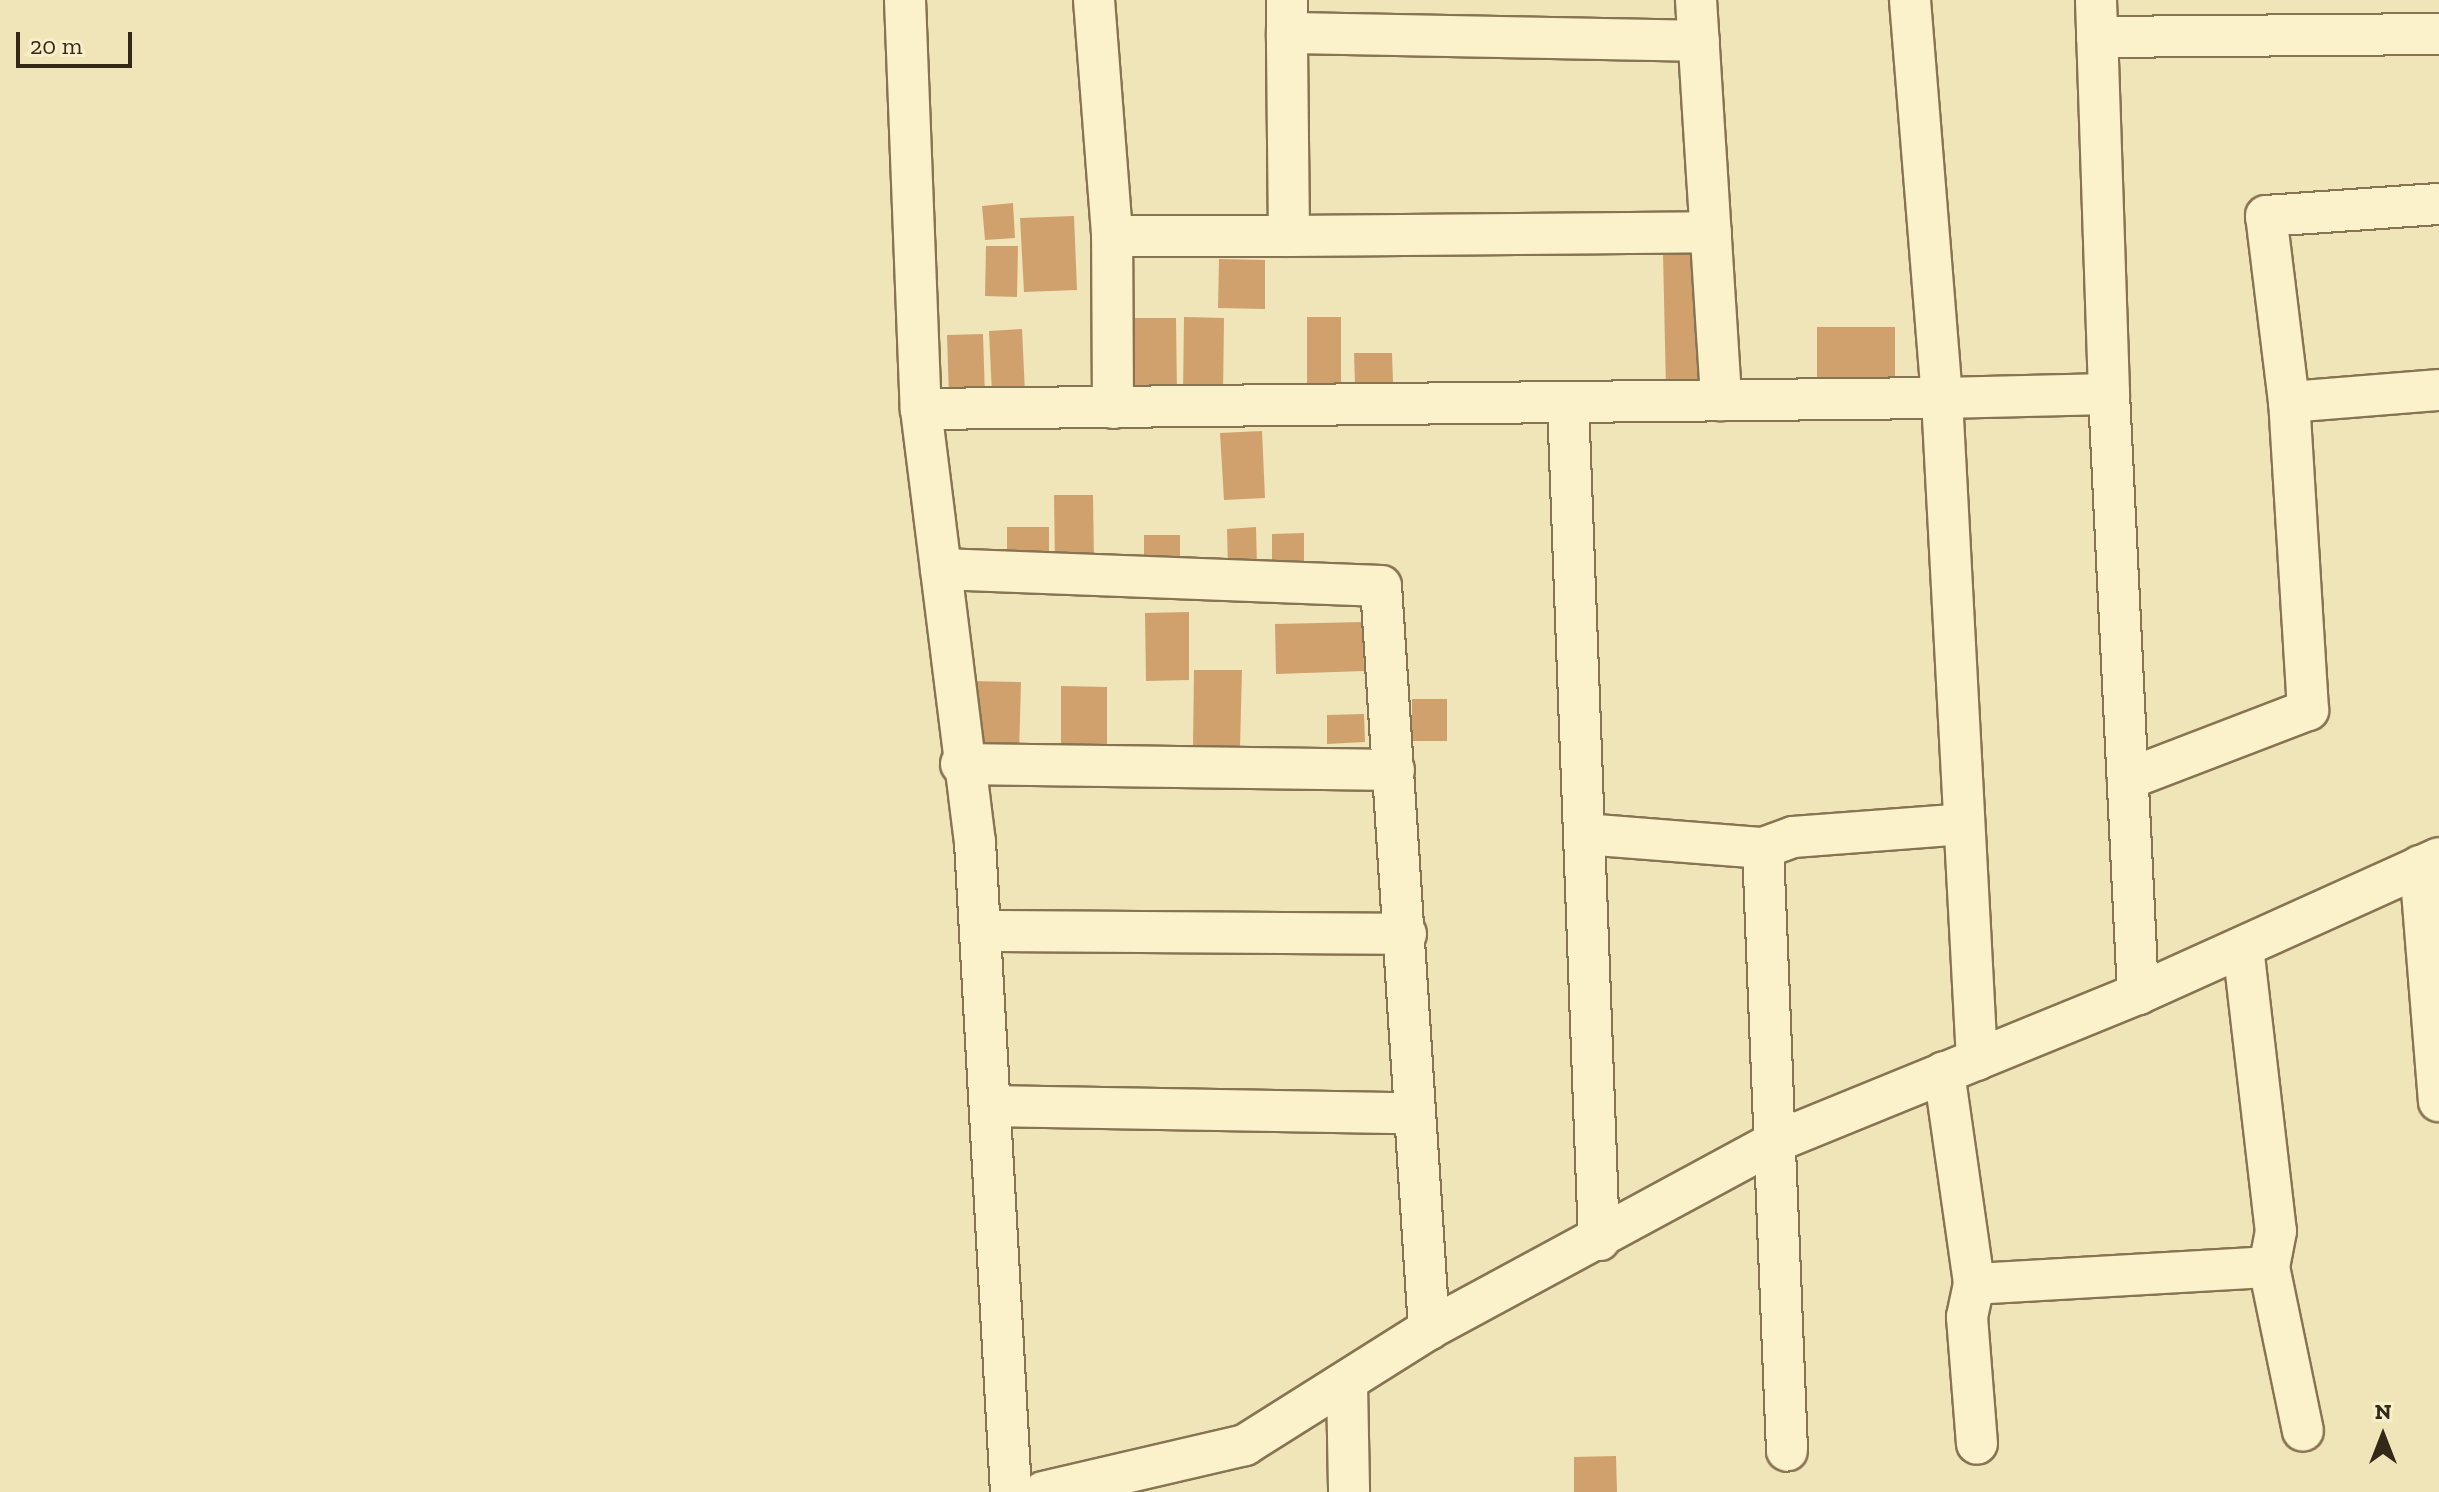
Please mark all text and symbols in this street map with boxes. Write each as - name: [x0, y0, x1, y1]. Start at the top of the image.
- scale bar: [20, 16, 136, 66]
- text: 20 m: [30, 31, 82, 60]
- north arrow: [2343, 1396, 2423, 1476]
- text: N: [2375, 1398, 2391, 1425]

